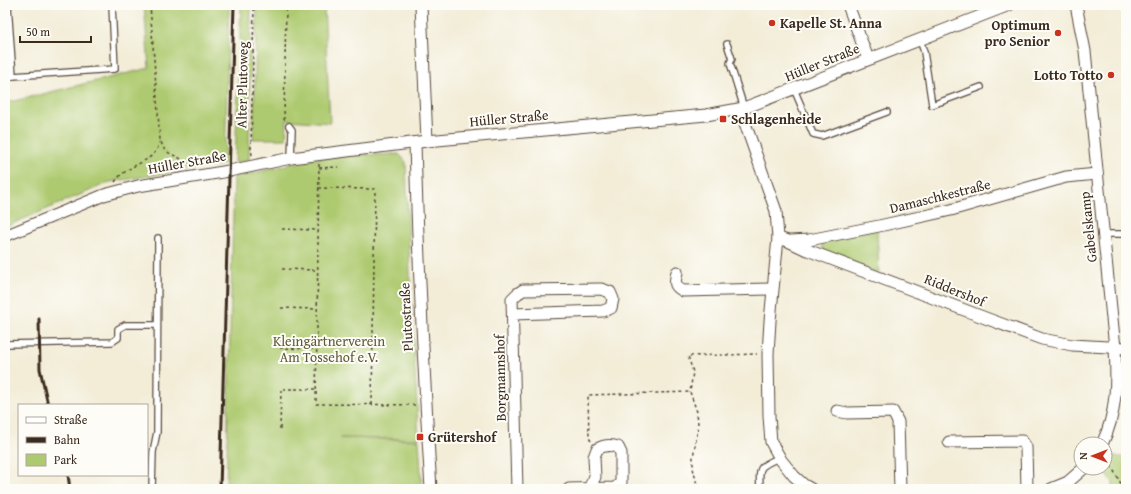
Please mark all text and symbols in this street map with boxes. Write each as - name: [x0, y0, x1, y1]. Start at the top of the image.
- place label: Kapelle St. Anna: [780, 13, 883, 33]
- place label: Optimum pro Senior: [985, 15, 1051, 51]
- scale bar: [20, 18, 91, 44]
- marker: Kapelle St. Anna: [767, 18, 777, 28]
- text: 50 m: [26, 23, 50, 40]
- marker: Optimum pro Senior: [1053, 28, 1063, 38]
- street label: Hüller Straße: [782, 38, 863, 86]
- street label: Alter Plutoweg: [231, 41, 253, 129]
- place label: Lotto Totto: [1034, 65, 1104, 85]
- marker: Lotto Totto: [1106, 70, 1116, 80]
- street label: Hüller Straße: [469, 105, 550, 131]
- place label: Schlagenheide: [731, 109, 821, 129]
- marker: Schlagenheide: [718, 114, 728, 124]
- street label: Hüller Straße: [146, 145, 228, 179]
- street label: Damaschkestraße: [887, 174, 993, 218]
- street label: Gabelskamp: [1074, 190, 1102, 263]
- street label: Riddershof: [921, 269, 990, 312]
- street label: Plutostraße: [394, 282, 418, 352]
- park label: Kleingärtnerverein Am Tossehof e.V.: [273, 331, 385, 367]
- street label: Borgmannshof: [489, 333, 511, 421]
- legend: [18, 404, 148, 476]
- text: Straße: [54, 411, 88, 428]
- place label: Grütershof: [428, 427, 498, 447]
- text: Bahn: [54, 431, 80, 448]
- marker: Grütershof: [415, 432, 425, 442]
- north arrow: [1073, 436, 1113, 476]
- text: Park: [54, 451, 78, 468]
- text: N: [1075, 452, 1091, 460]

